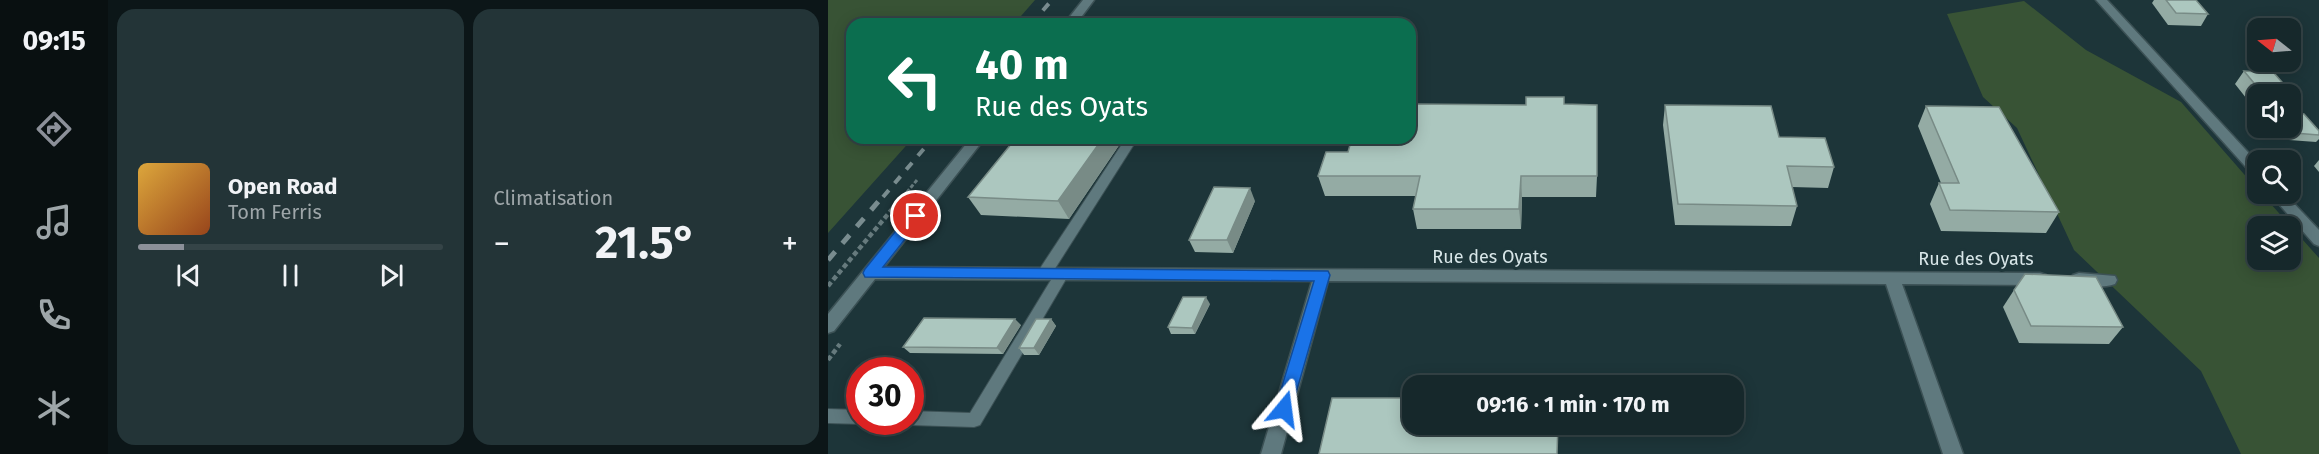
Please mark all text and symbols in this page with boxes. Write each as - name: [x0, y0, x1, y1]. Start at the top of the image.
- north arrow: [2247, 18, 2301, 72]
- map controls: [2247, 18, 2301, 270]
- text: 09:15: [22, 25, 86, 57]
- text: 40 m: [975, 40, 1069, 90]
- icon: left: [876, 42, 954, 120]
- button: sound: [2247, 84, 2301, 138]
- text: Rue des Oyats: [975, 91, 1148, 123]
- icon: directions: [33, 108, 75, 150]
- button: search: [2247, 150, 2301, 204]
- text: Open Road: [228, 173, 338, 200]
- text: Climatisation: [494, 186, 613, 210]
- pin: [890, 190, 941, 241]
- icon: arrive: [899, 199, 932, 232]
- text: Tom Ferris: [228, 200, 322, 224]
- icon: music: [33, 201, 75, 243]
- text: 21.5°: [595, 216, 697, 270]
- button: layers: [2247, 216, 2301, 270]
- text: −: [494, 224, 510, 264]
- text: +: [782, 224, 798, 264]
- street label: Rue des Oyats: [1432, 246, 1548, 268]
- street label: Rue des Oyats: [1918, 248, 2034, 270]
- icon: previous: [172, 259, 205, 292]
- icon: pause: [274, 259, 307, 292]
- icon: next: [375, 259, 408, 292]
- icon: phone: [33, 294, 75, 336]
- speed limit sign: 30: [846, 357, 924, 435]
- position arrow: [1252, 377, 1316, 441]
- icon: climate: [33, 387, 75, 429]
- text: 09:16 · 1 min · 170 m: [1476, 391, 1670, 418]

